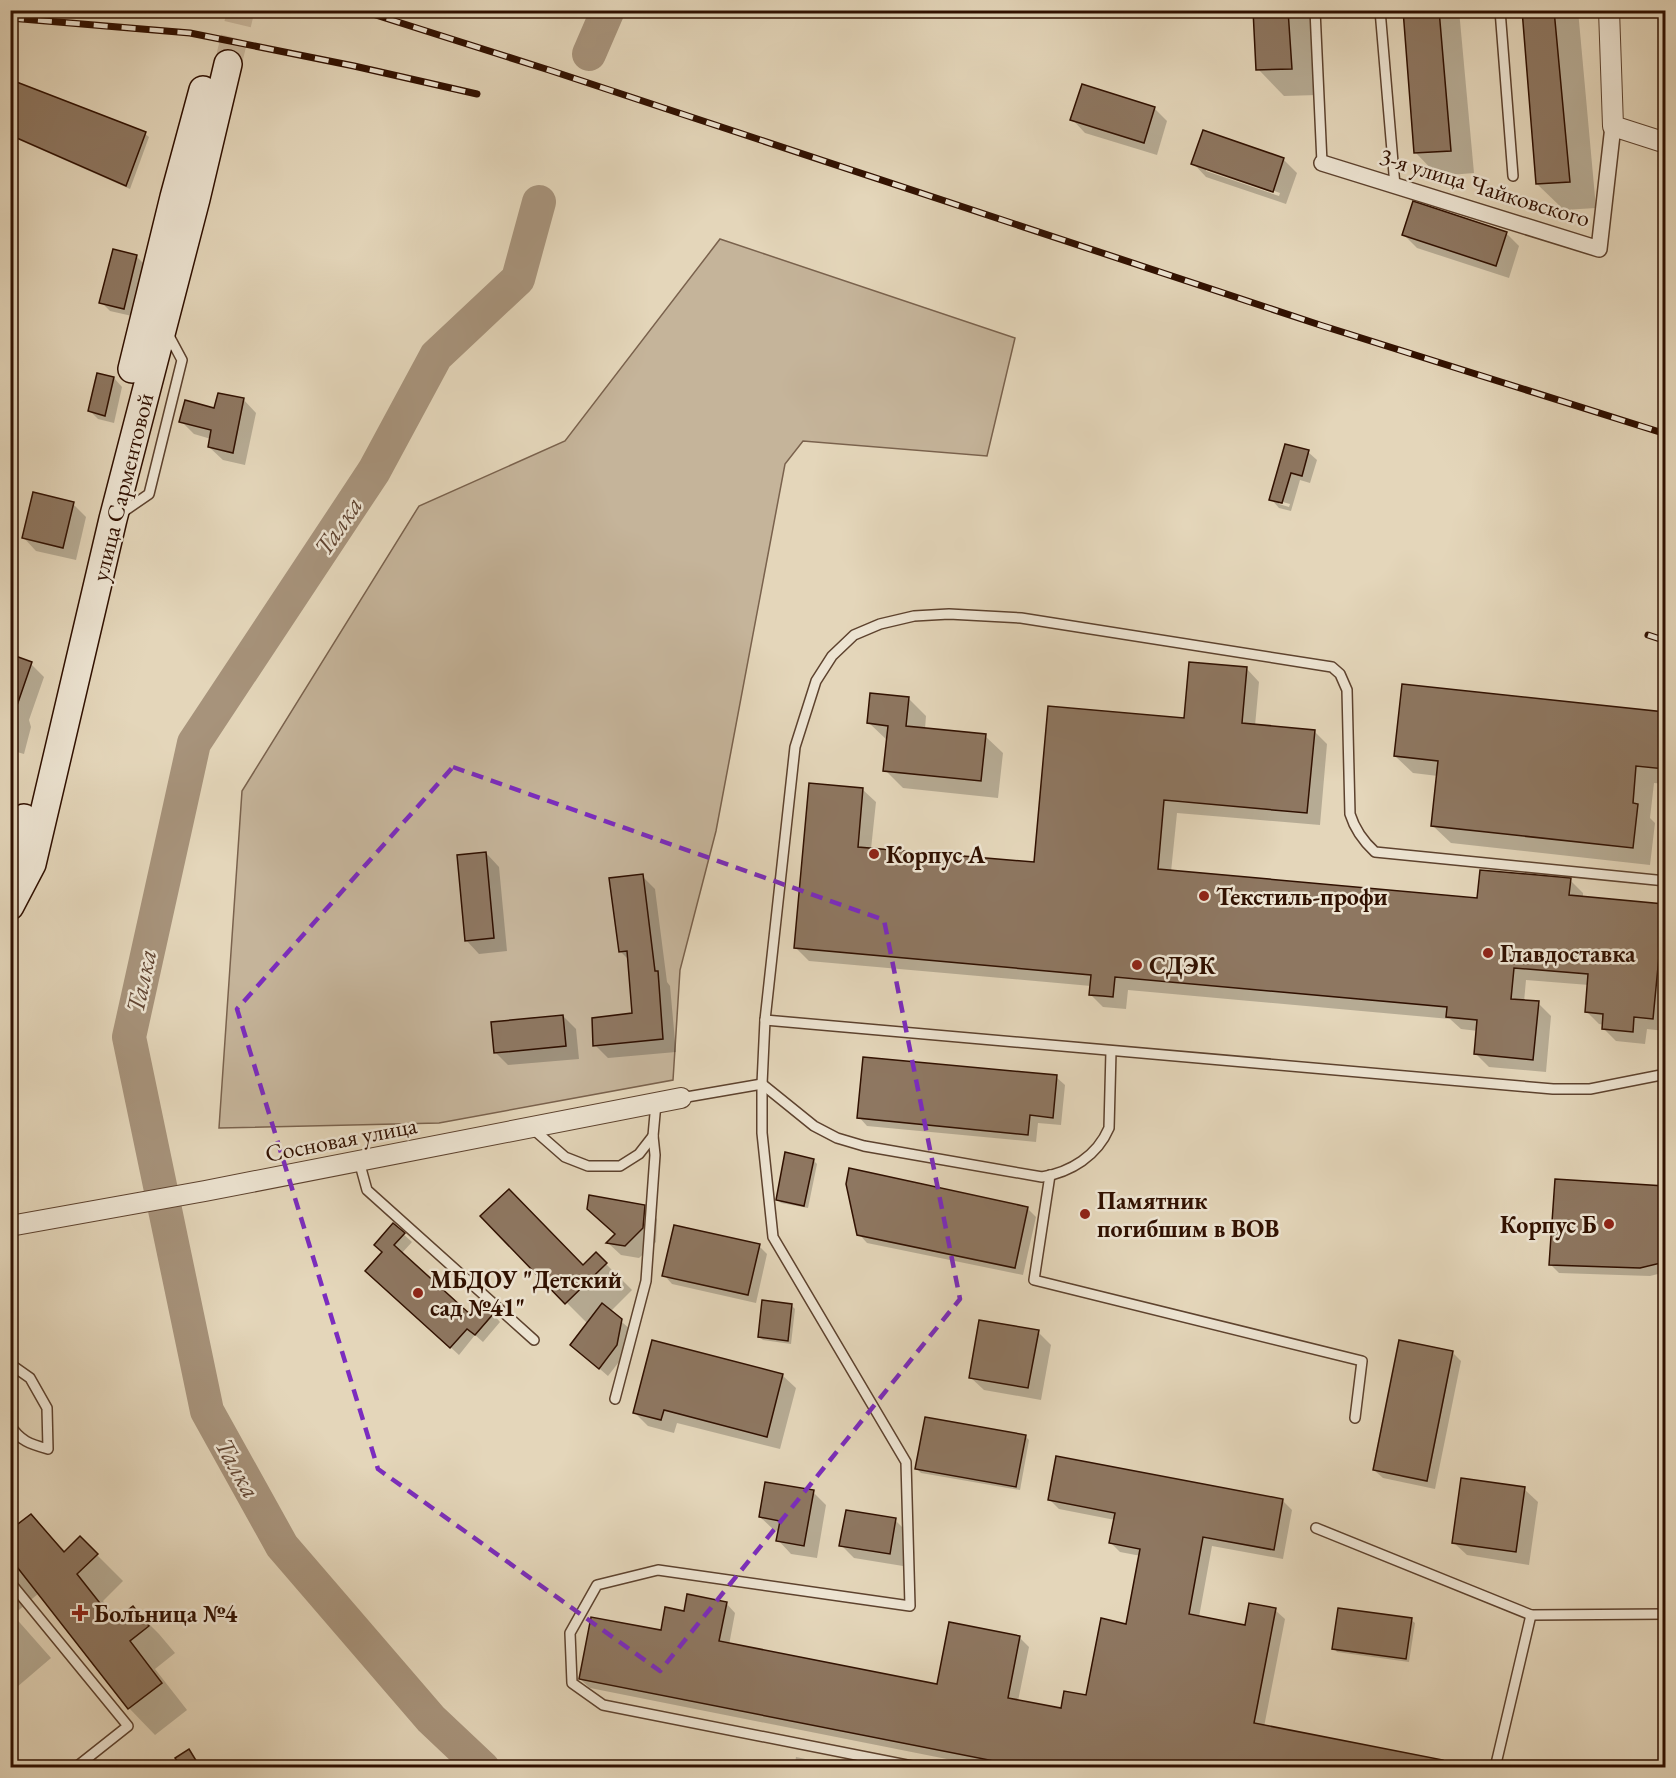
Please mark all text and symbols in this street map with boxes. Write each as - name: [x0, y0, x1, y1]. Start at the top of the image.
- street label: 3-я улица Чайковского: [1376, 140, 1594, 234]
- street label: улица Сарментовой: [84, 389, 160, 584]
- water label: Талка: [306, 490, 370, 562]
- place label: Корпус А: [886, 839, 986, 871]
- marker: Корпус А: [867, 847, 881, 861]
- place label: Текстиль-профи: [1216, 881, 1388, 912]
- marker: Текстиль-профи: [1197, 889, 1211, 903]
- place label: Главдоставка: [1500, 938, 1636, 969]
- water label: Талка: [118, 946, 164, 1016]
- marker: Главдоставка: [1481, 946, 1495, 960]
- place label: СДЭК: [1149, 950, 1217, 981]
- marker: СДЭК: [1130, 958, 1144, 972]
- street label: Сосновая улица: [262, 1109, 420, 1169]
- place label: Памятник погибшим в ВОВ: [1097, 1185, 1279, 1244]
- marker: Памятник погибшим в ВОВ: [1078, 1207, 1092, 1221]
- place label: Корпус Б: [1500, 1209, 1597, 1241]
- marker: Корпус Б: [1602, 1217, 1616, 1231]
- place label: МБДОУ "Детский сад №41": [430, 1264, 622, 1323]
- marker: МБДОУ "Детский сад №41": [411, 1286, 425, 1300]
- water label: Талка: [208, 1432, 268, 1504]
- place label: Больница №4: [94, 1598, 238, 1629]
- marker: Больница №4: [71, 1604, 89, 1622]

